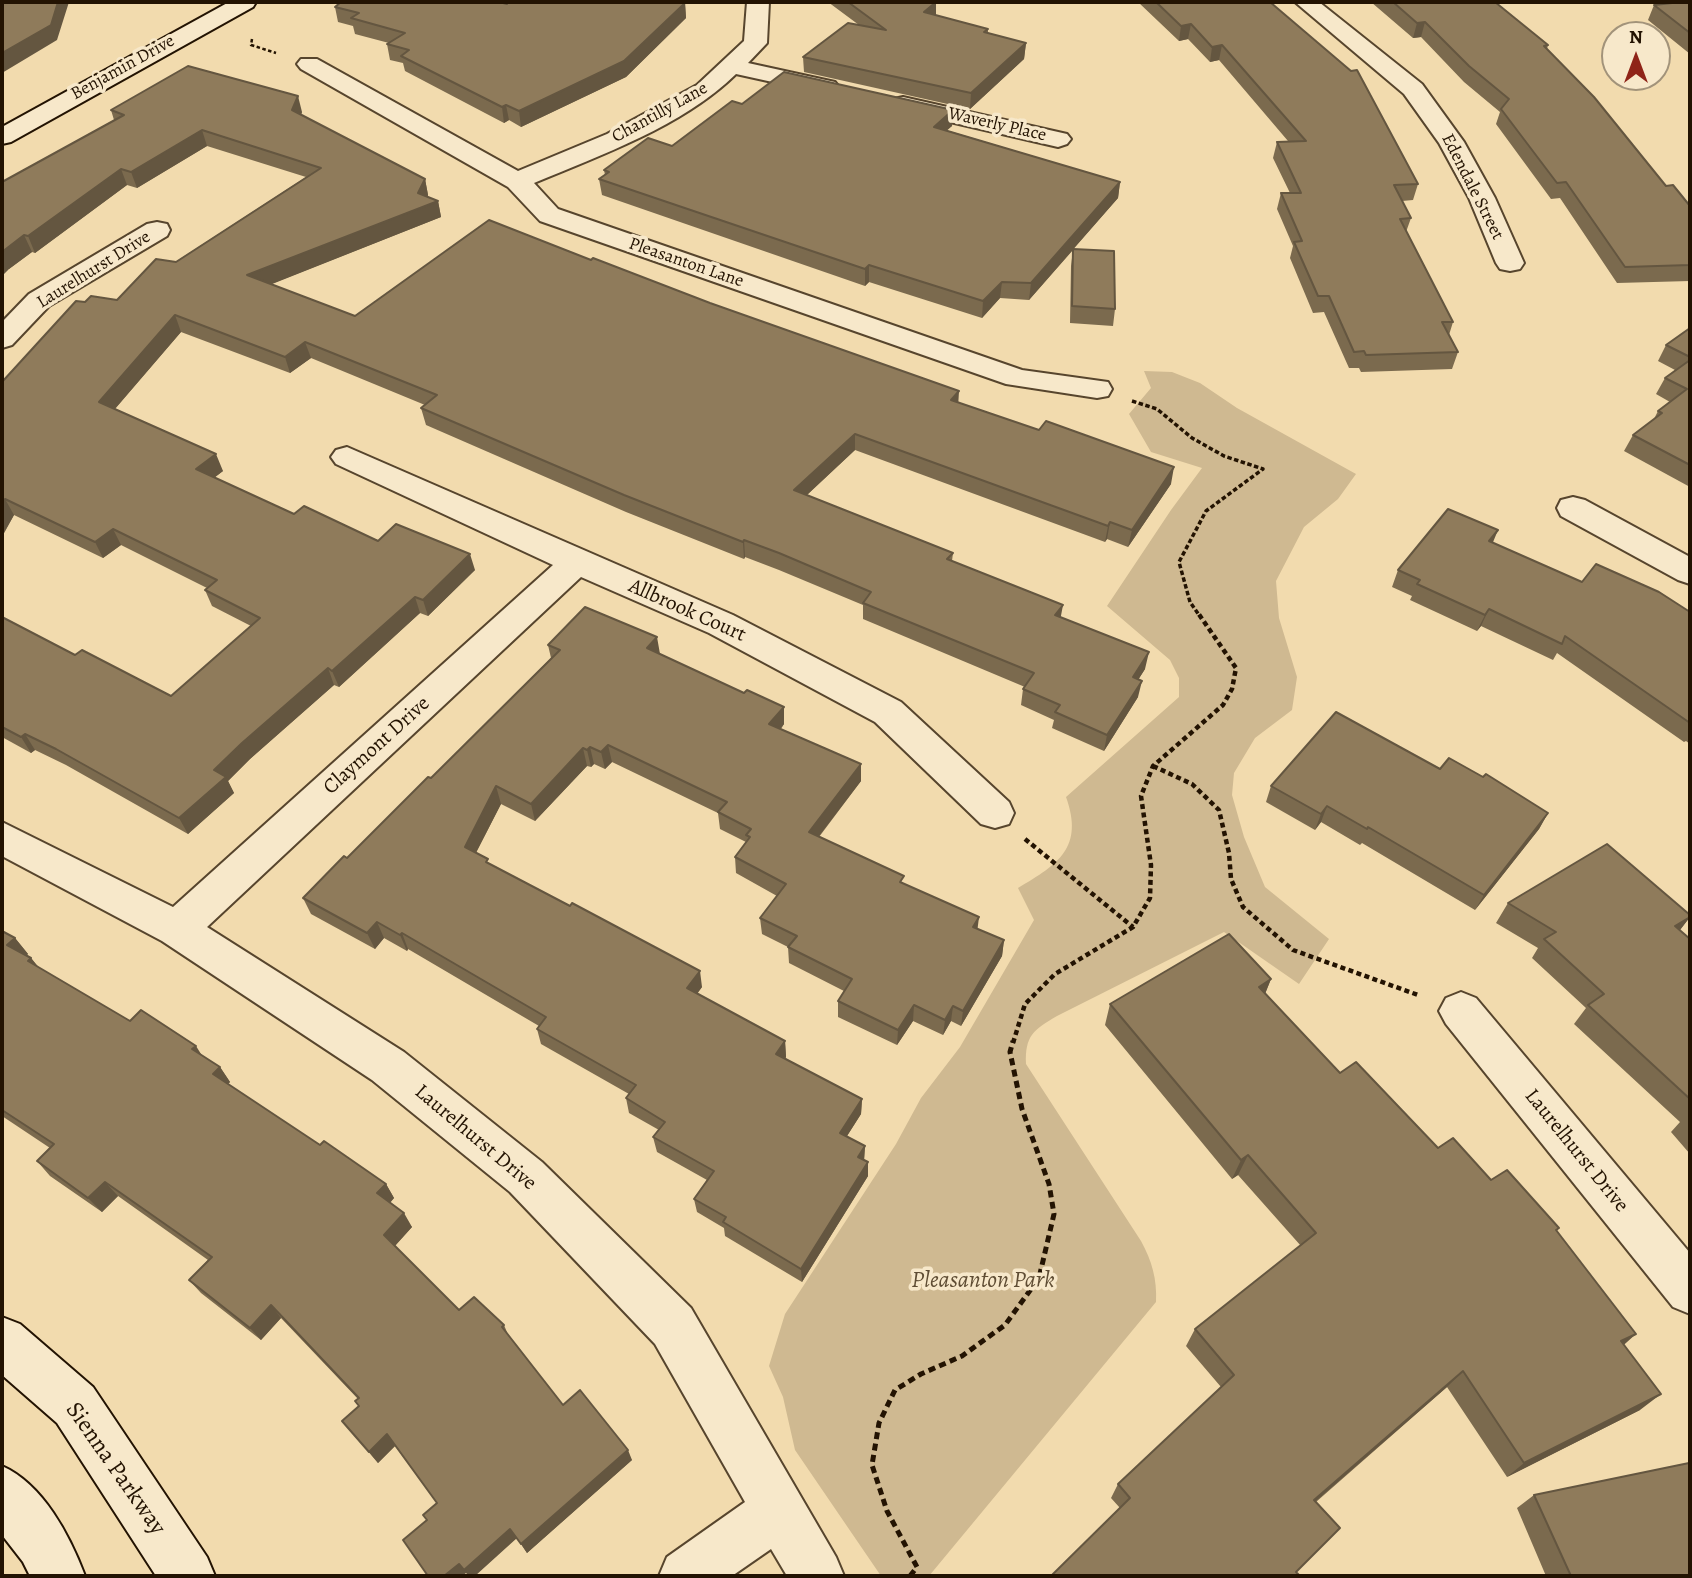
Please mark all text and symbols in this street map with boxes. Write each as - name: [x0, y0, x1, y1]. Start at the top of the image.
- north arrow: [1601, 21, 1671, 91]
- text: N: [1629, 24, 1643, 50]
- street label: Benjamin Drive: [67, 31, 179, 105]
- street label: Chantilly Lane: [608, 78, 712, 148]
- street label: Waverly Place: [946, 103, 1048, 147]
- street label: Edendale Street: [1436, 130, 1508, 244]
- street label: Laurelhurst Drive: [33, 226, 155, 314]
- street label: Pleasanton Lane: [626, 233, 746, 293]
- street label: Allbrook Court: [624, 574, 750, 648]
- street label: Claymont Drive: [319, 692, 435, 800]
- street label: Laurelhurst Drive: [409, 1080, 541, 1196]
- street label: Laurelhurst Drive: [1519, 1084, 1633, 1218]
- park label: Pleasanton Park: [911, 1267, 1055, 1295]
- street label: Sienna Parkway: [59, 1397, 171, 1541]

